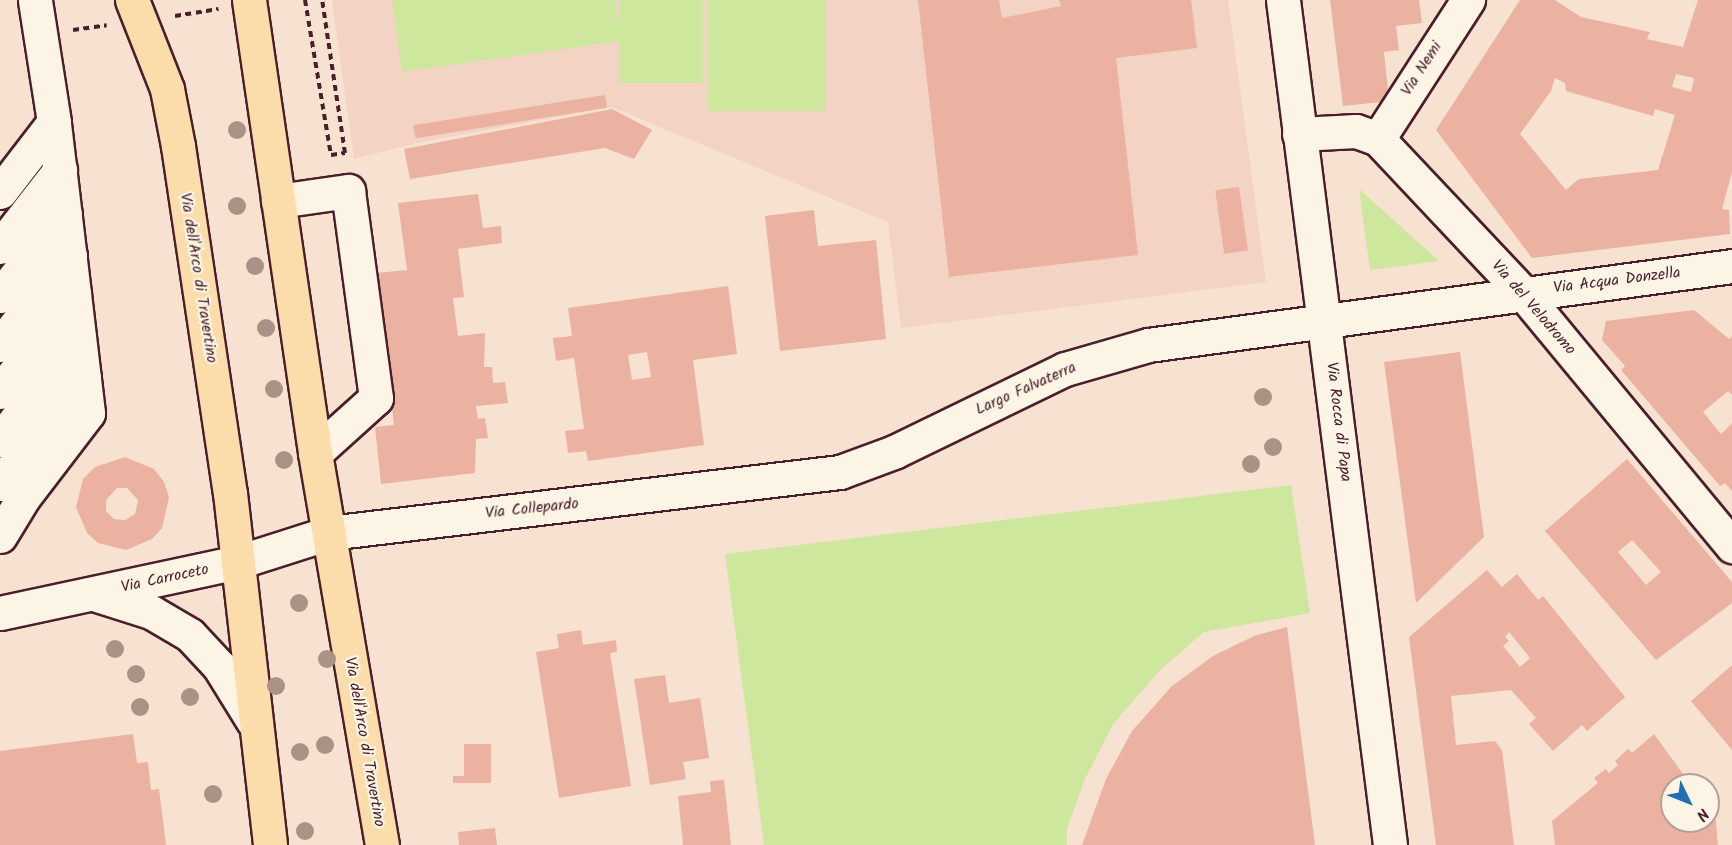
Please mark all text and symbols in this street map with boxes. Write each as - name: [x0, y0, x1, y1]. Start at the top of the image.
- street label: Via Nemi: [1397, 38, 1447, 100]
- street label: Via dell'Arco di Travertino: [175, 192, 221, 364]
- street label: Via del Velodromo: [1487, 257, 1579, 359]
- street label: Via Acqua Donzella: [1552, 264, 1682, 298]
- street label: Largo Falvaterra: [973, 358, 1079, 420]
- street label: Via Rocca di Papa: [1321, 361, 1355, 483]
- street label: Via Collepardo: [484, 495, 580, 523]
- street label: Via Carroceto: [120, 560, 210, 598]
- street label: Via dell'Arco di Travertino: [340, 656, 388, 828]
- north arrow: [1660, 773, 1720, 833]
- text: N: [1689, 802, 1715, 826]

